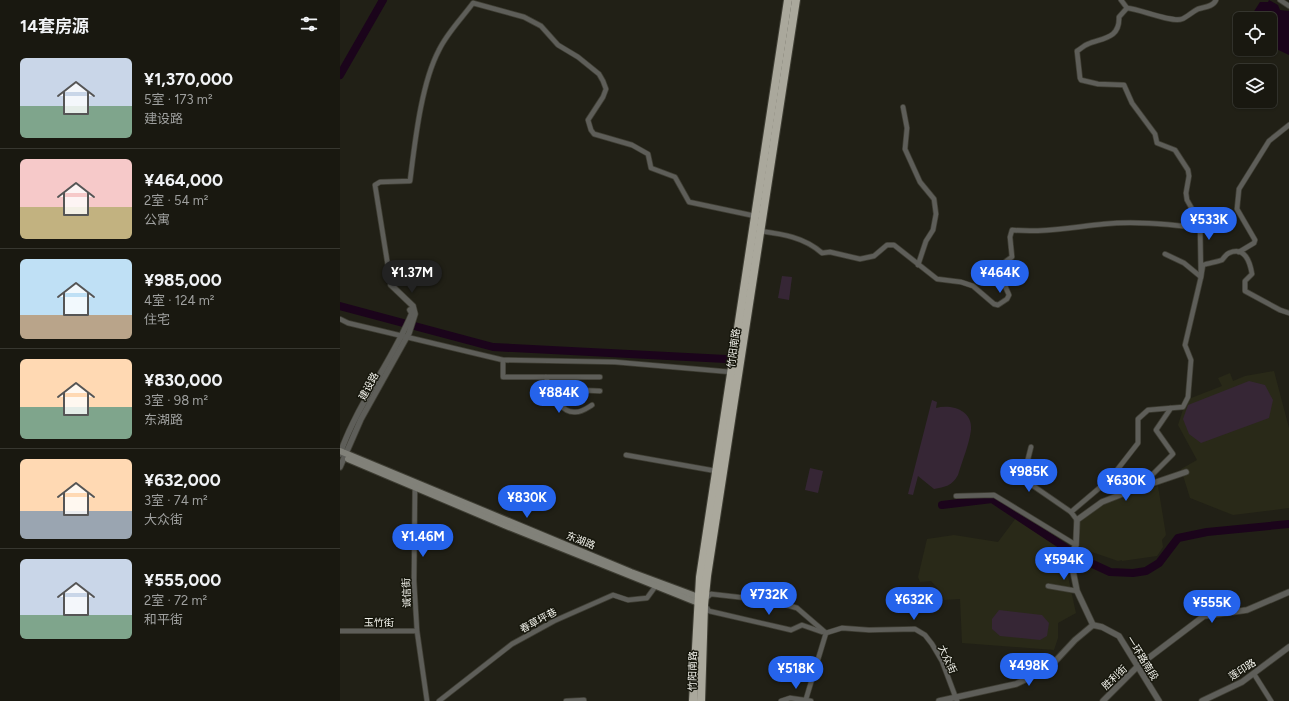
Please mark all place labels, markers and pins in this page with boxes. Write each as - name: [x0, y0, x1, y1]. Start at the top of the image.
- pin: ¥533K: [1181, 207, 1237, 241]
- pin: ¥1.37M: [379, 260, 445, 294]
- pin: ¥464K: [972, 260, 1028, 294]
- pin: ¥884K: [531, 380, 587, 414]
- pin: ¥985K: [1001, 459, 1057, 493]
- pin: ¥630K: [1098, 468, 1154, 502]
- pin: ¥830K: [499, 485, 555, 519]
- pin: ¥1.46M: [390, 524, 456, 558]
- pin: ¥594K: [1036, 547, 1092, 581]
- pin: ¥732K: [741, 582, 797, 616]
- pin: ¥632K: [886, 587, 942, 621]
- pin: ¥555K: [1184, 590, 1240, 624]
- pin: ¥498K: [1001, 653, 1057, 687]
- pin: ¥518K: [768, 656, 824, 690]

